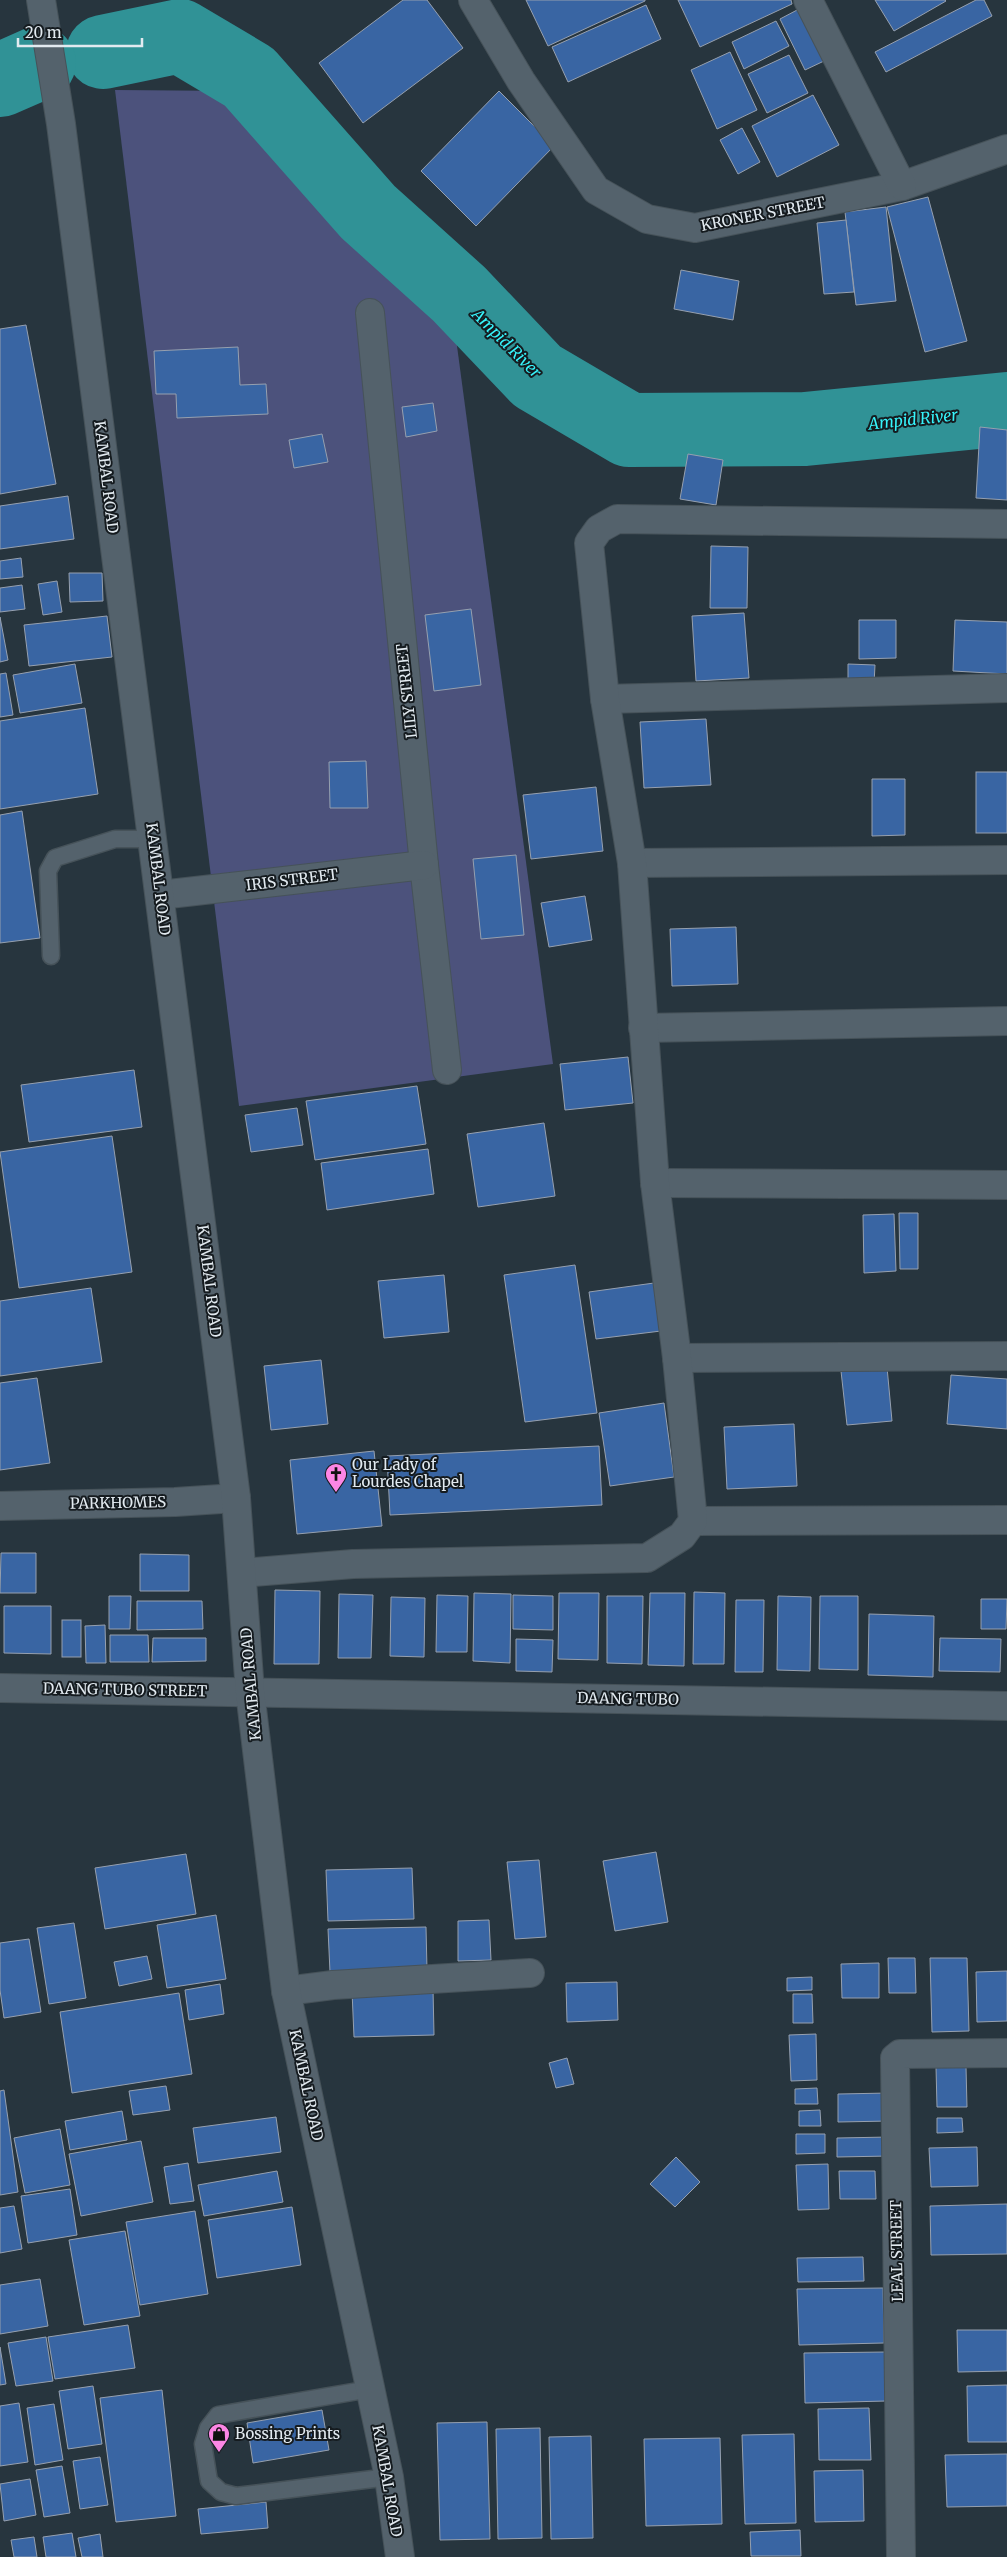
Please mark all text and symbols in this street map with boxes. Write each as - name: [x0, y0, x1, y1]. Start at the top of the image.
- scale bar: [18, 15, 141, 47]
- text: 20 m: [25, 23, 62, 42]
- street label: KRONER STREET: [699, 192, 827, 235]
- water label: Ampid River: [467, 303, 546, 382]
- water label: Ampid River: [865, 404, 959, 434]
- street label: KAMBAL ROAD: [90, 420, 123, 534]
- street label: LILY STREET: [392, 642, 421, 739]
- street label: KAMBAL ROAD: [142, 822, 175, 936]
- street label: IRIS STREET: [245, 864, 340, 895]
- street label: KAMBAL ROAD: [193, 1224, 226, 1338]
- place label: Our Lady of Lourdes Chapel: [352, 1455, 464, 1491]
- church icon: Our Lady of Lourdes Chapel: [324, 1462, 348, 1493]
- street label: PARKHOMES: [70, 1492, 166, 1513]
- street label: KAMBAL ROAD: [236, 1627, 265, 1741]
- street label: DAANG TUBO STREET: [43, 1679, 208, 1700]
- street label: DAANG TUBO: [577, 1688, 679, 1709]
- street label: KAMBAL ROAD: [285, 2028, 328, 2142]
- street label: LEAL STREET: [886, 2199, 907, 2302]
- shop icon: Bossing Prints: [207, 2422, 231, 2453]
- street label: KAMBAL ROAD: [368, 2423, 407, 2538]
- place label: Bossing Prints: [235, 2424, 340, 2443]

